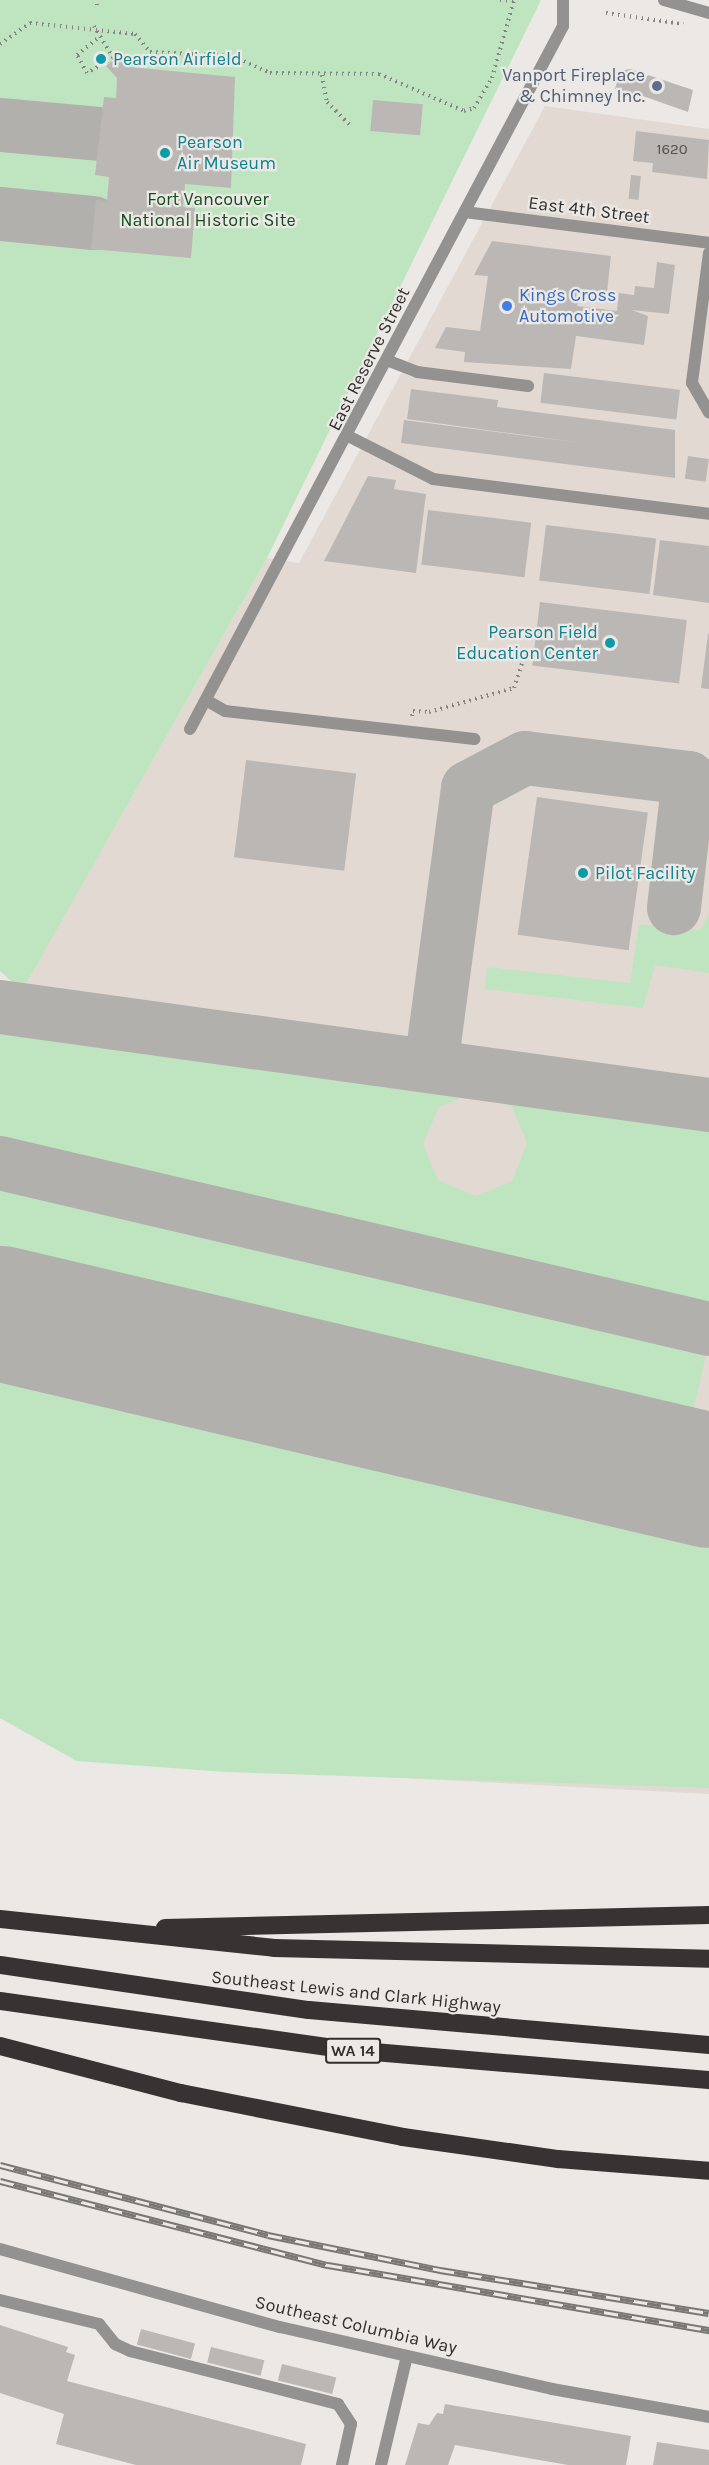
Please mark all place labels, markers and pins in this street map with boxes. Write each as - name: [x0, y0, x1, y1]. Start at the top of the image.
- place label: Pearson Airfield: [113, 48, 242, 70]
- marker: Pearson Airfield: [94, 52, 108, 66]
- place label: Vanport Fireplace & Chimney Inc.: [502, 65, 645, 107]
- marker: Vanport Fireplace & Chimney Inc.: [650, 79, 664, 93]
- place label: Pearson Air Museum: [177, 132, 276, 174]
- marker: Pearson Air Museum: [158, 146, 172, 160]
- place label: Kings Cross Automotive: [519, 285, 616, 328]
- marker: Kings Cross Automotive: [500, 299, 514, 313]
- place label: Pearson Field Education Center: [456, 622, 598, 664]
- marker: Pearson Field Education Center: [603, 636, 617, 650]
- place label: Pilot Facility: [595, 862, 695, 884]
- marker: Pilot Facility: [576, 866, 590, 880]

